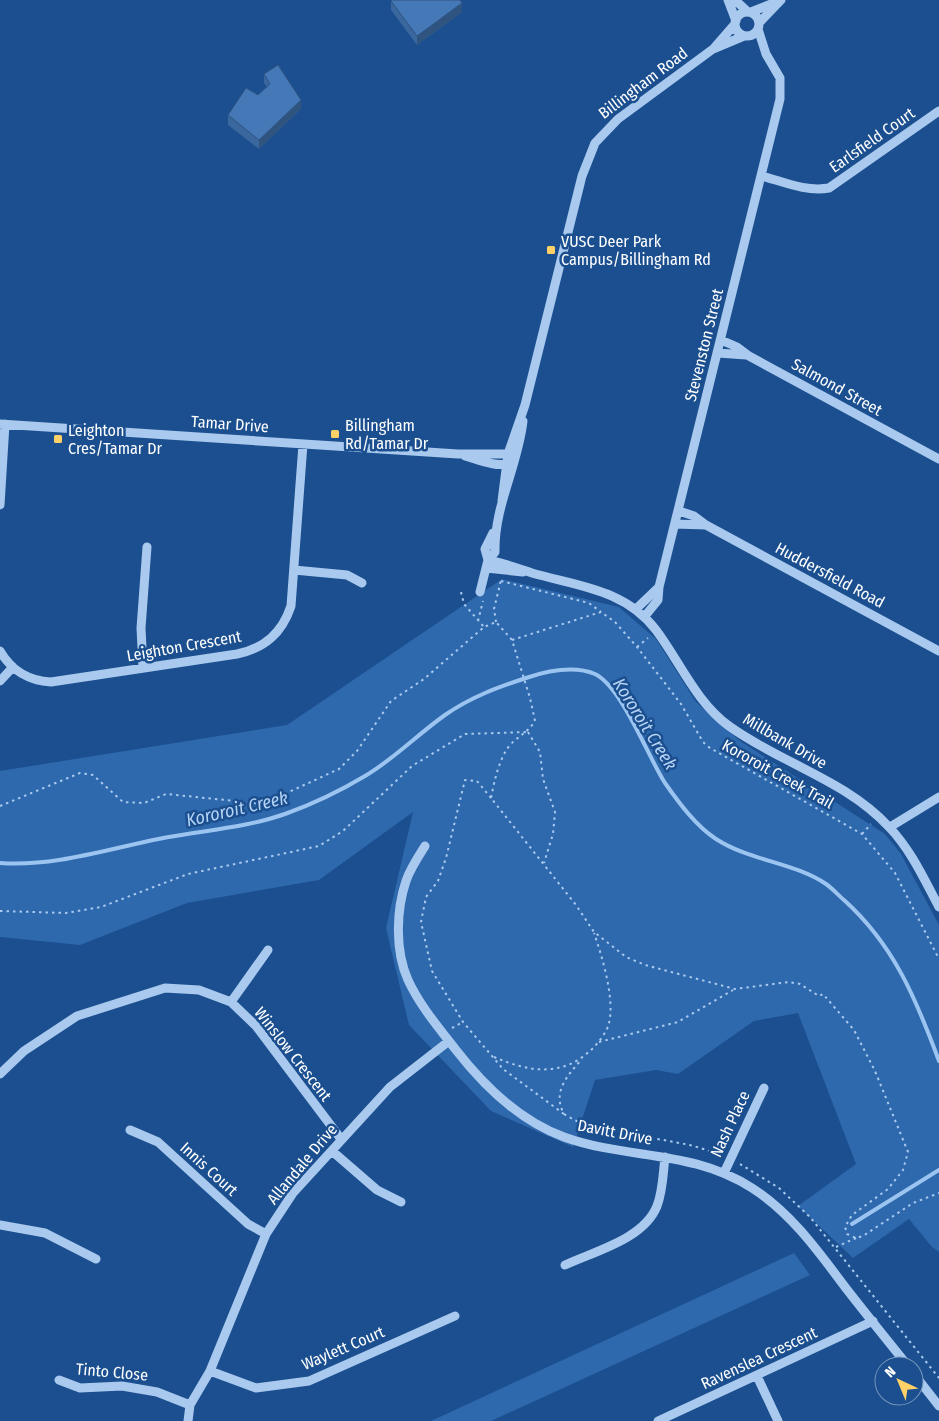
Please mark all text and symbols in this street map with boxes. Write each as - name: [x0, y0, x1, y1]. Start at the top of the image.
- street label: Billingham Road: [595, 43, 691, 123]
- street label: Earlsfield Court: [826, 103, 919, 176]
- place label: VUSC Deer Park Campus/Billingham Rd: [561, 232, 711, 269]
- marker: VUSC Deer Park Campus/Billingham Rd: [545, 244, 557, 256]
- street label: Stevenston Street: [681, 286, 727, 404]
- street label: Salmond Street: [788, 354, 886, 420]
- street label: Tamar Drive: [191, 412, 270, 436]
- place label: Billingham Rd/Tamar Dr: [345, 416, 429, 453]
- place label: Leighton Cres/Tamar Dr: [68, 421, 162, 458]
- marker: Billingham Rd/Tamar Dr: [329, 428, 341, 440]
- marker: Leighton Cres/Tamar Dr: [52, 433, 64, 445]
- street label: Huddersfield Road: [772, 538, 888, 612]
- street label: Leighton Crescent: [125, 626, 244, 665]
- water label: Kororoit Creek: [608, 674, 682, 774]
- street label: Millbank Drive: [740, 709, 830, 773]
- street label: Kororoit Creek Trail: [719, 735, 837, 813]
- water label: Kororoit Creek: [184, 787, 290, 831]
- street label: Winslow Crescent: [250, 1003, 336, 1105]
- street label: Nash Place: [706, 1088, 754, 1160]
- street label: Davitt Drive: [576, 1115, 654, 1149]
- street label: Allandale Drive: [263, 1120, 341, 1208]
- street label: Innis Court: [176, 1138, 242, 1200]
- street label: Waylett Court: [299, 1322, 388, 1374]
- street label: Ravenslea Crescent: [698, 1322, 821, 1393]
- north arrow: [874, 1356, 924, 1406]
- street label: Tinto Close: [75, 1359, 149, 1385]
- text: N: [881, 1363, 899, 1381]

